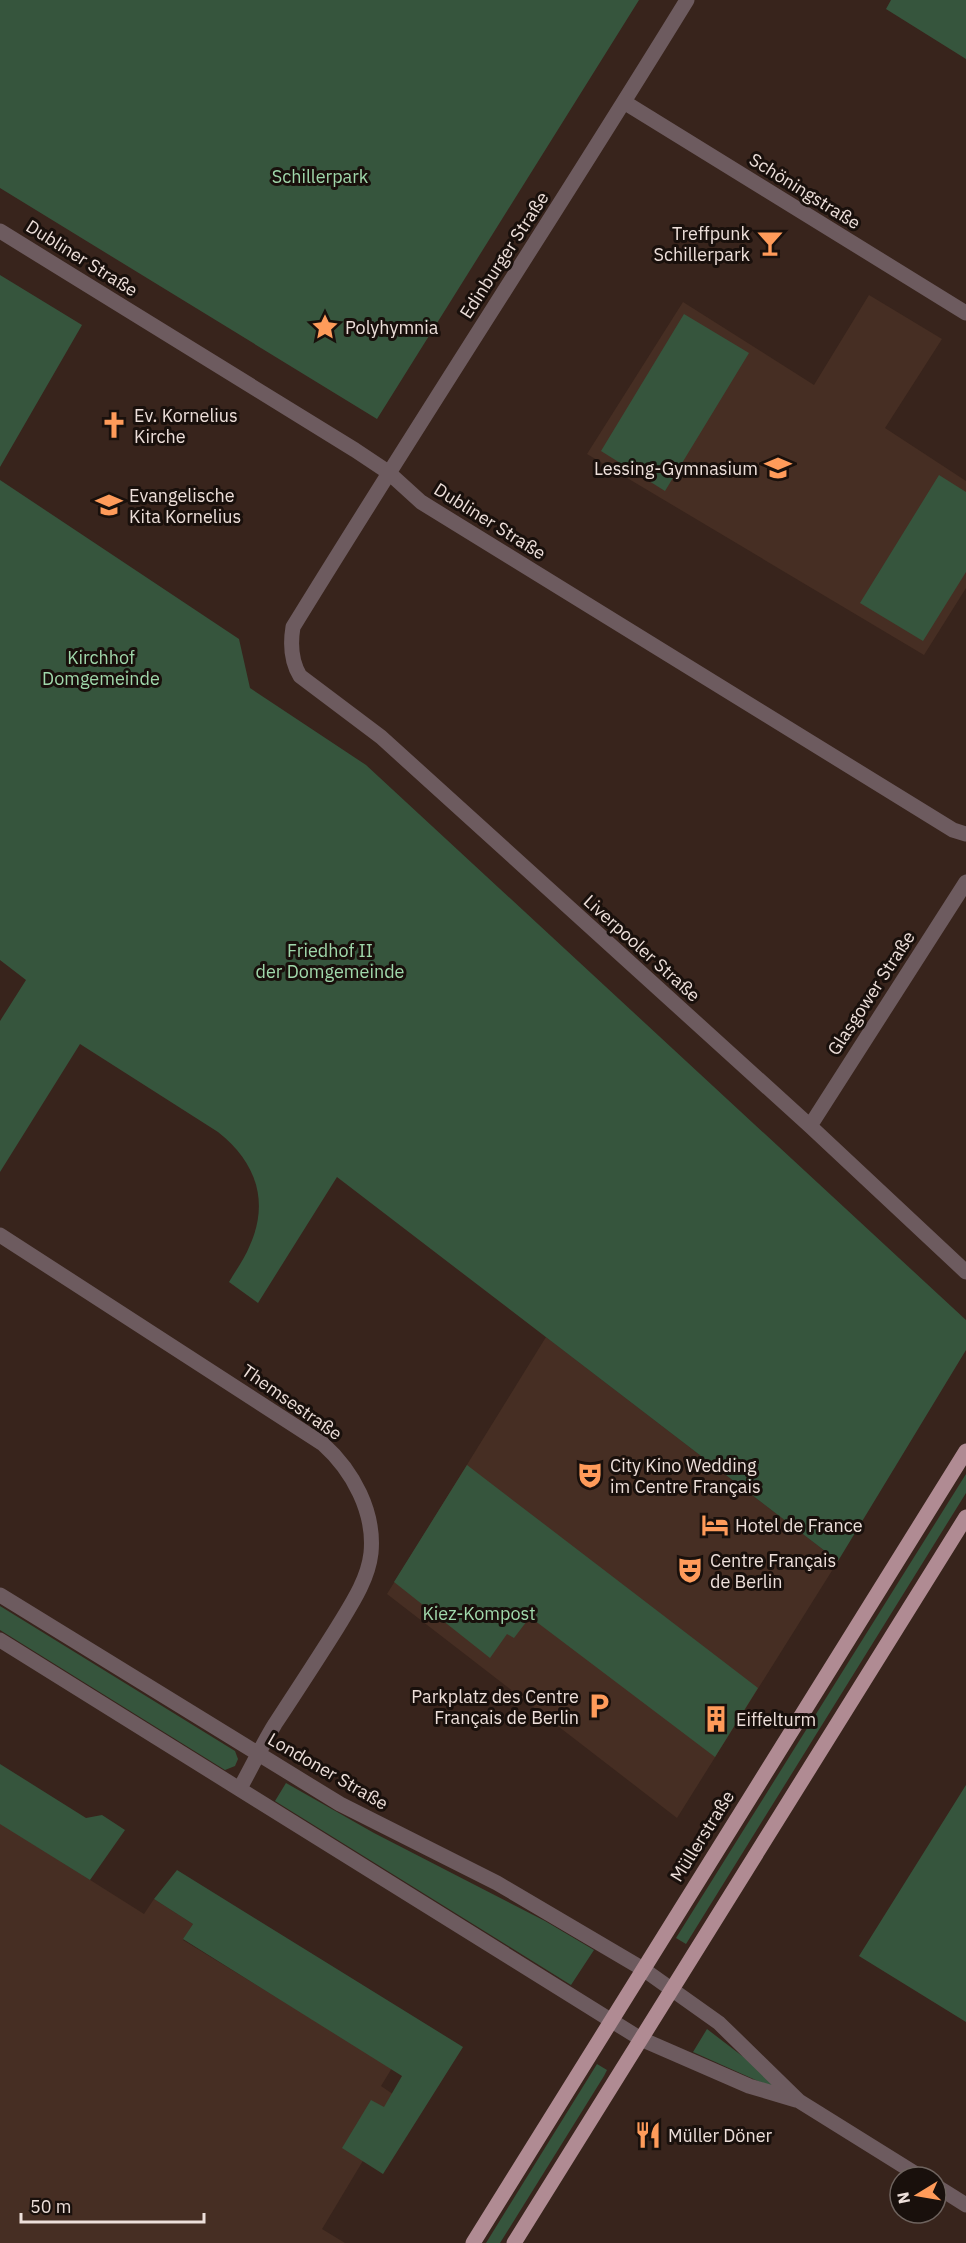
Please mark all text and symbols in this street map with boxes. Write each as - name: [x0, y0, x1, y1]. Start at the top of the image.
- street label: Schöningstraße: [745, 148, 865, 234]
- park label: Schillerpark: [272, 165, 369, 188]
- street label: Edinburger Straße: [454, 187, 554, 323]
- street label: Dubliner Straße: [22, 214, 142, 302]
- place label: Treffpunk Schillerpark: [653, 222, 751, 266]
- bar icon: Treffpunk Schillerpark: [755, 228, 785, 258]
- place icon: Polyhymnia: [310, 312, 340, 342]
- place label: Polyhymnia: [345, 316, 439, 339]
- place label: Ev. Kornelius Kirche: [134, 404, 238, 448]
- church icon: Ev. Kornelius Kirche: [99, 410, 129, 440]
- school or university icon: Lessing-Gymnasium: [763, 453, 793, 483]
- place label: Lessing-Gymnasium: [594, 457, 758, 480]
- street label: Dubliner Straße: [430, 477, 550, 565]
- place label: Evangelische Kita Kornelius: [129, 484, 241, 528]
- school or university icon: Evangelische Kita Kornelius: [94, 490, 124, 520]
- park label: Kirchhof Domgemeinde: [42, 646, 160, 690]
- street label: Liverpooler Straße: [579, 890, 705, 1007]
- street label: Glasgower Straße: [822, 926, 920, 1060]
- park label: Friedhof II der Domgemeinde: [256, 939, 405, 983]
- street label: Themsestraße: [237, 1359, 347, 1445]
- place label: City Kino Wedding im Centre Français: [610, 1454, 761, 1498]
- theatre icon: City Kino Wedding im Centre Français: [575, 1460, 605, 1490]
- hotel icon: Hotel de France: [700, 1510, 730, 1540]
- place label: Hotel de France: [735, 1514, 863, 1537]
- place label: Centre Français de Berlin: [710, 1549, 836, 1593]
- theatre icon: Centre Français de Berlin: [675, 1555, 705, 1585]
- park label: Kiez-Kompost: [422, 1602, 536, 1625]
- place label: Parkplatz des Centre Français de Berlin: [411, 1685, 579, 1729]
- parking icon: Parkplatz des Centre Français de Berlin: [584, 1691, 614, 1721]
- building icon: Eiffelturm: [701, 1704, 731, 1734]
- place label: Eiffelturm: [736, 1708, 816, 1731]
- street label: Londoner Straße: [264, 1727, 392, 1815]
- street label: Müllerstraße: [665, 1786, 739, 1886]
- restaurant icon: Müller Döner: [633, 2120, 663, 2150]
- place label: Müller Döner: [668, 2124, 773, 2147]
- north arrow: [888, 2165, 948, 2225]
- scale bar: [21, 2186, 204, 2224]
- text: N: [892, 2190, 914, 2205]
- text: 50 m: [30, 2195, 72, 2218]

